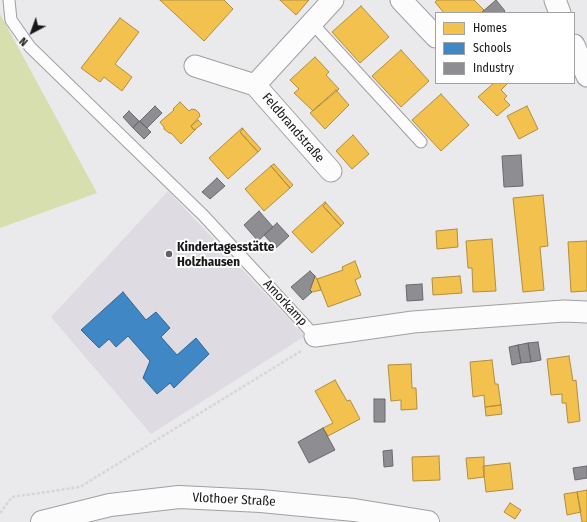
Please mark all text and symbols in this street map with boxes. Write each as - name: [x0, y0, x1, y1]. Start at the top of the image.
- north arrow: [12, 12, 52, 52]
- legend: [435, 12, 575, 84]
- text: Homes: [473, 21, 507, 35]
- text: N: [17, 34, 31, 49]
- text: Schools: [473, 41, 511, 55]
- text: Industry: [473, 61, 514, 75]
- street label: Feldbrandstraße: [259, 90, 327, 166]
- place label: Kindertagesstätte Holzhausen: [177, 239, 274, 270]
- marker: Kindertagesstätte Holzhausen: [164, 249, 174, 259]
- street label: Amorkamp: [260, 277, 310, 329]
- street label: Vlothoer Straße: [192, 490, 276, 510]

